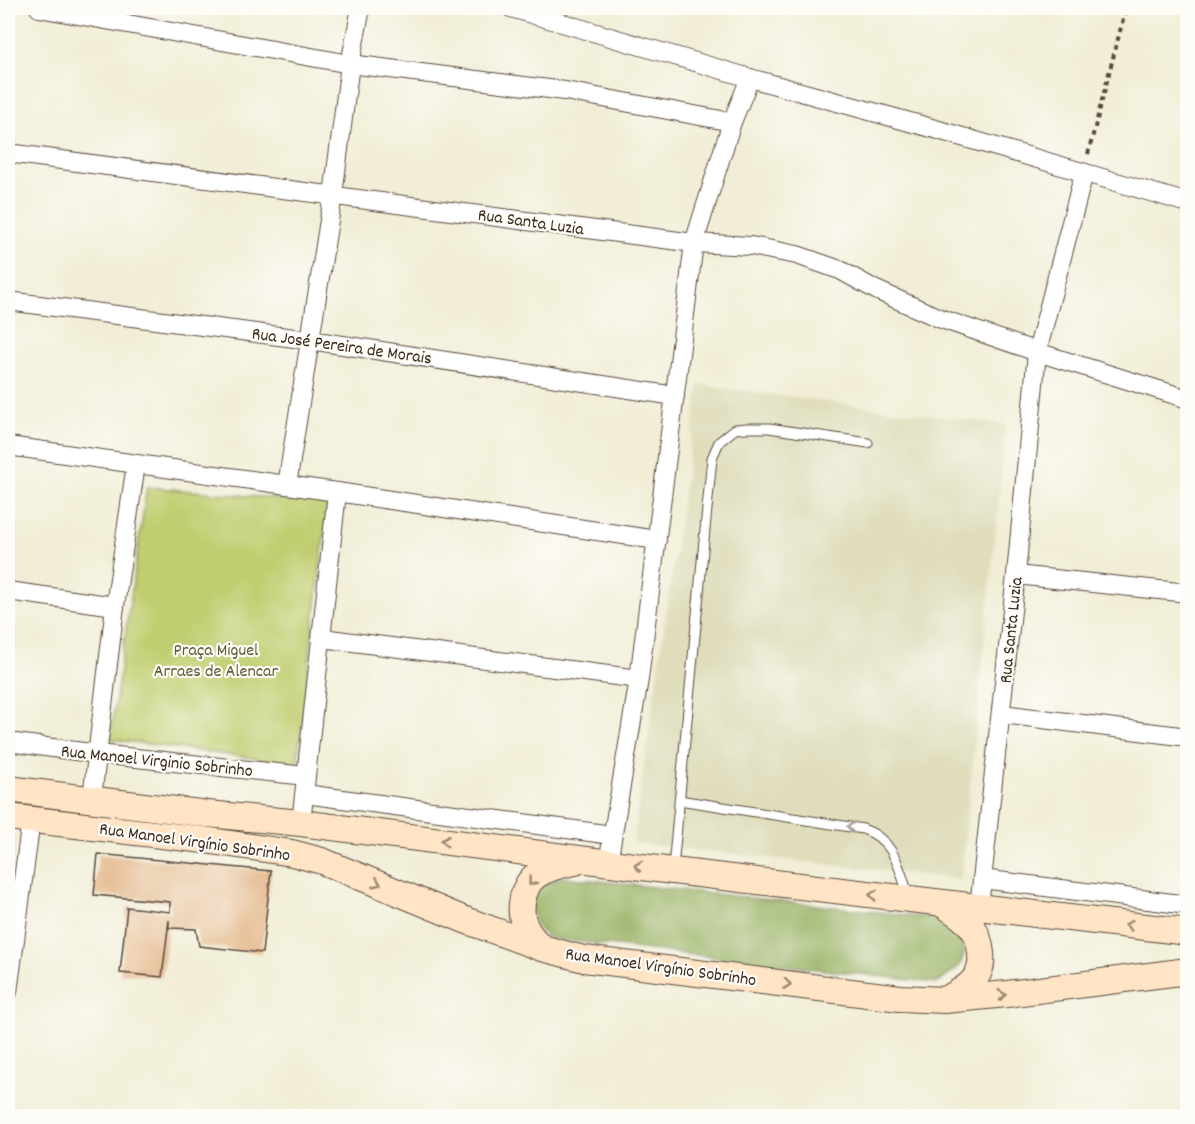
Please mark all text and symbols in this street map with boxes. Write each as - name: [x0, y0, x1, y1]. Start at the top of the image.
- street label: Rua Santa Luzia: [476, 204, 586, 243]
- street label: Rua José Pereira de Morais: [250, 322, 433, 372]
- street label: Rua Santa Luzia: [994, 575, 1031, 685]
- park label: Praça Miguel Arraes de Alencar: [154, 639, 279, 685]
- street label: Rua Manoel Virginio Sobrinho: [60, 740, 254, 785]
- street label: Rua Manoel Virgínio Sobrinho: [98, 818, 292, 869]
- one-way arrow: [847, 821, 857, 834]
- one-way arrow: [440, 836, 449, 848]
- one-way arrow: [633, 861, 643, 873]
- one-way arrow: [528, 875, 539, 886]
- one-way arrow: [371, 876, 381, 889]
- one-way arrow: [869, 889, 878, 901]
- one-way arrow: [1125, 919, 1134, 932]
- street label: Rua Manoel Virgínio Sobrinho: [564, 943, 758, 994]
- one-way arrow: [783, 977, 792, 990]
- one-way arrow: [998, 989, 1007, 1002]

